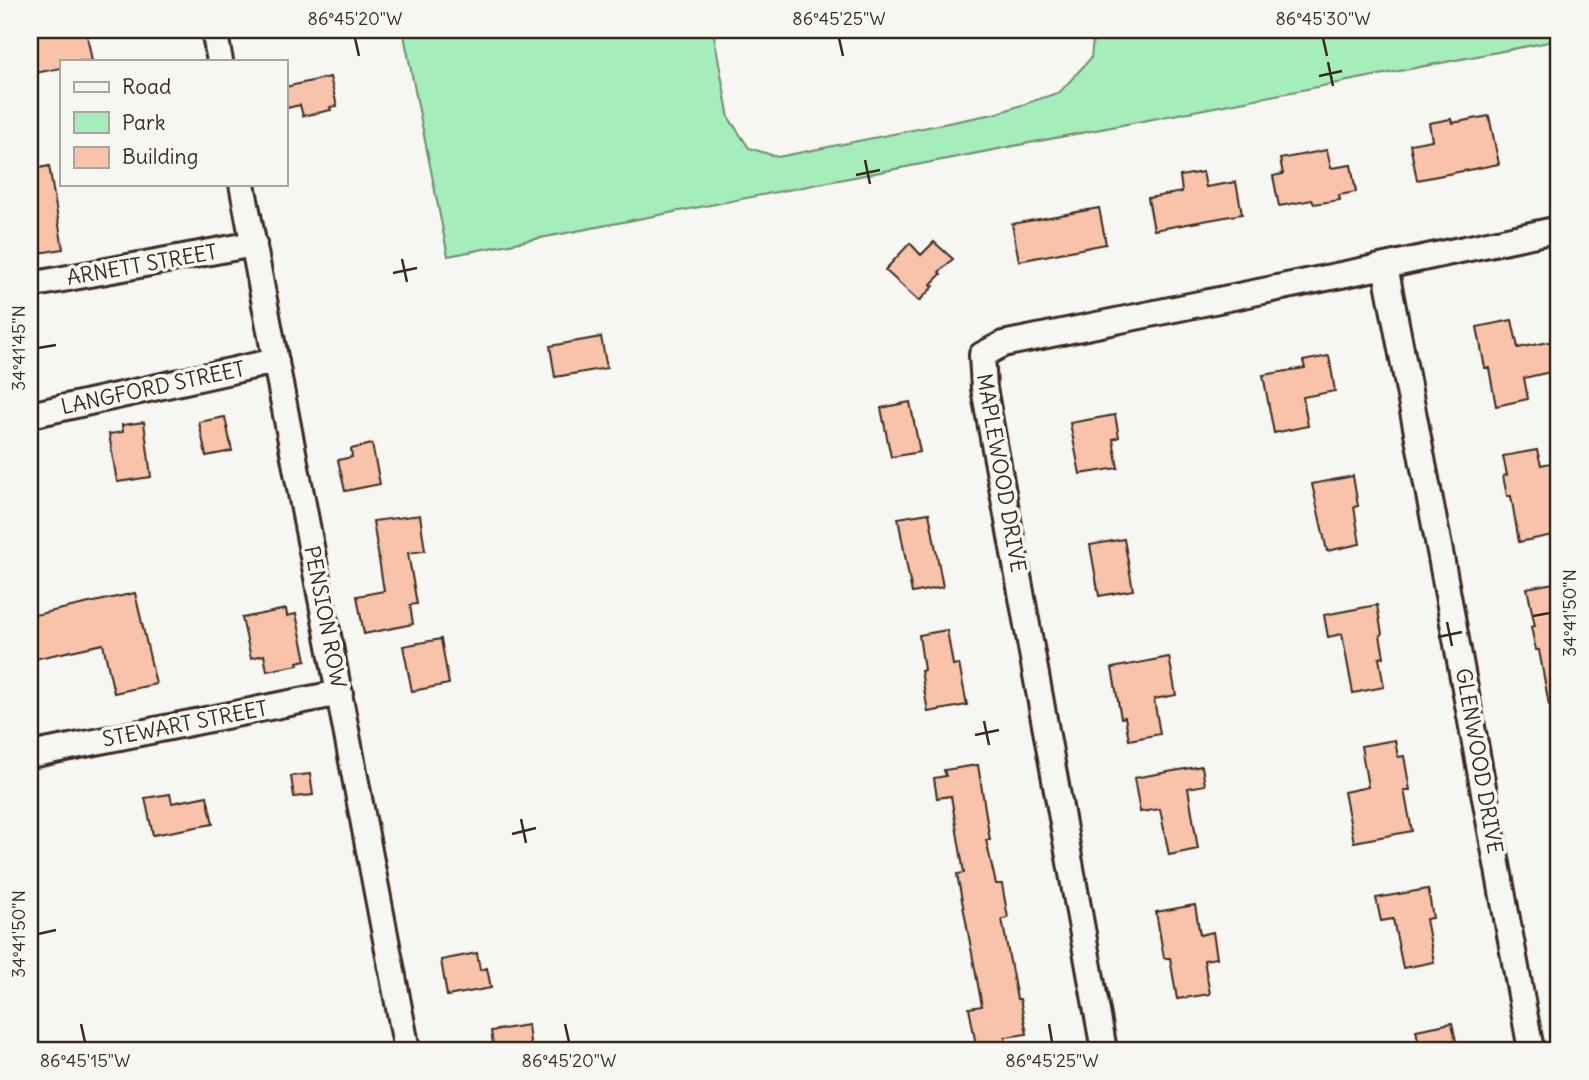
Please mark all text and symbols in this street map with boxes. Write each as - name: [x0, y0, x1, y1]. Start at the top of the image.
- text: 86°45'20"W: [308, 7, 402, 30]
- text: 86°45'25"W: [792, 7, 886, 30]
- text: 86°45'30"W: [1275, 7, 1371, 30]
- legend: [60, 60, 287, 186]
- text: Road: [122, 73, 171, 100]
- text: Park: [122, 109, 165, 136]
- text: Building: [122, 143, 198, 170]
- street label: ARNETT STREET: [65, 238, 219, 291]
- text: 34°41'45"N: [7, 305, 30, 391]
- street label: LANGFORD STREET: [58, 355, 247, 420]
- street label: MAPLEWOOD DRIVE: [971, 371, 1032, 574]
- street label: PENSION ROW: [298, 544, 353, 690]
- text: 34°41'50"N: [1558, 569, 1581, 657]
- street label: GLENWOOD DRIVE: [1450, 666, 1509, 856]
- street label: STEWART STREET: [100, 694, 270, 753]
- text: 34°41'50"N: [7, 890, 30, 978]
- text: 86°45'15"W: [40, 1049, 130, 1072]
- text: 86°45'20"W: [522, 1049, 616, 1072]
- text: 86°45'25"W: [1005, 1049, 1099, 1072]

